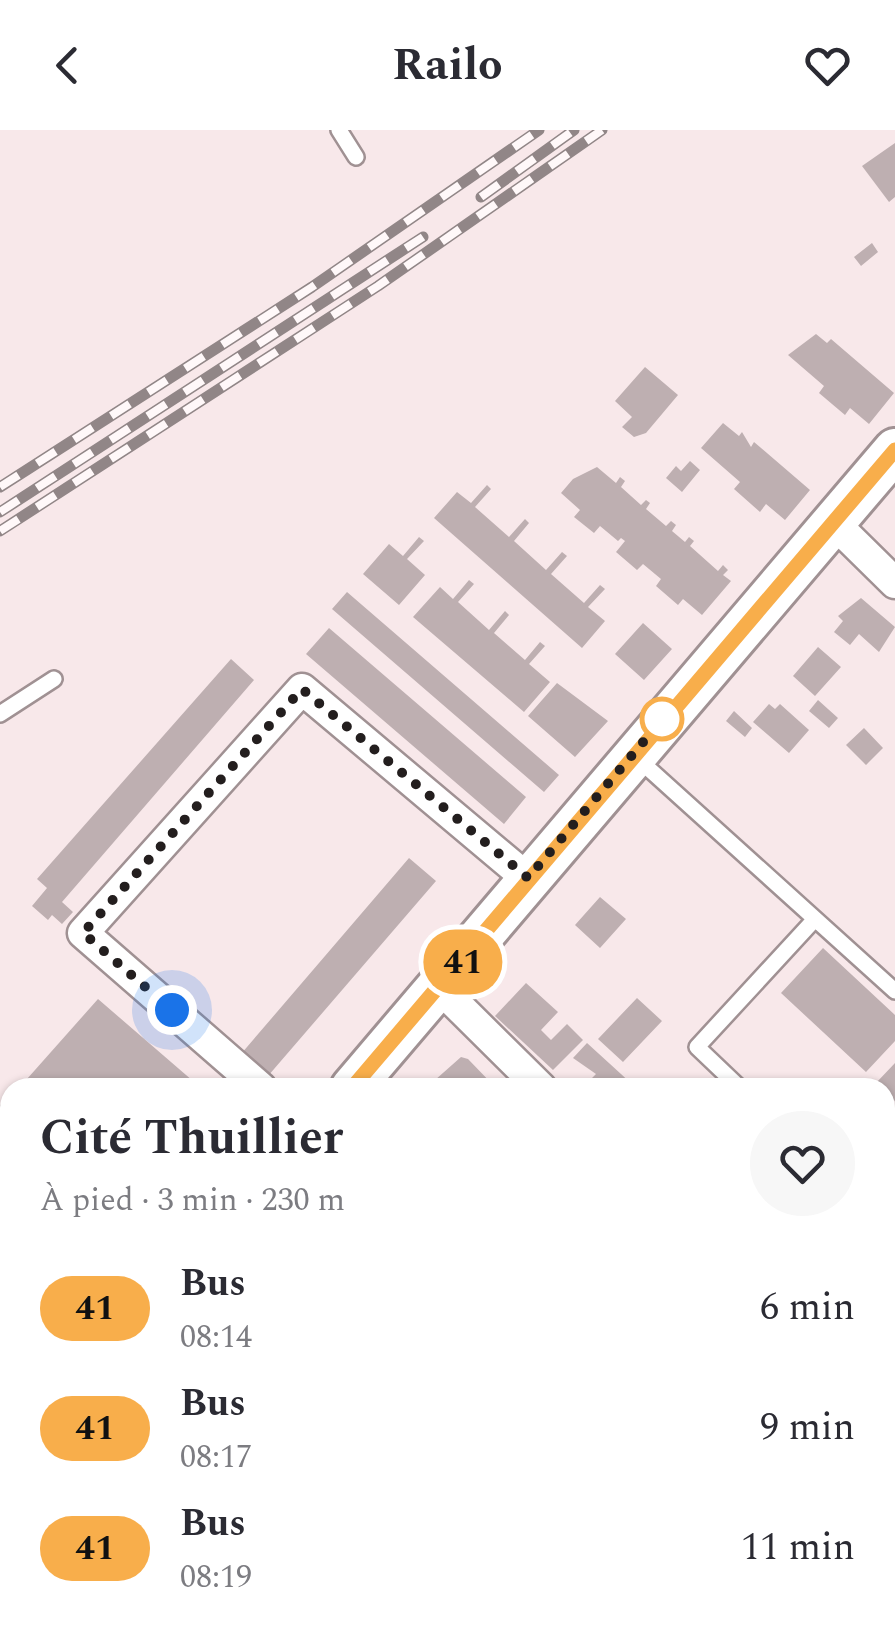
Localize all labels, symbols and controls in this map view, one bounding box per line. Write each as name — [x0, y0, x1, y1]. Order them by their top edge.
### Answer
text: Railo — [392, 31, 503, 100]
icon: back — [40, 38, 95, 93]
icon: heart — [800, 38, 855, 93]
unlabelled marker — [641, 698, 683, 740]
line badge: 41 — [418, 930, 508, 994]
text: 41 — [443, 936, 483, 989]
your location — [147, 985, 197, 1035]
text: Cité Thuillier — [40, 1102, 343, 1175]
button: heart — [750, 1111, 855, 1216]
text: À pied · 3 min · 230 m — [40, 1176, 345, 1225]
text: Bus — [180, 1255, 246, 1313]
text: 6 min — [760, 1279, 855, 1337]
text: 41 — [75, 1282, 115, 1335]
text: 08:14 — [180, 1313, 252, 1362]
text: Bus — [180, 1375, 246, 1433]
text: 9 min — [760, 1399, 855, 1457]
text: 41 — [75, 1402, 115, 1455]
text: 08:17 — [180, 1433, 252, 1482]
text: Bus — [180, 1495, 246, 1553]
text: 11 min — [741, 1519, 855, 1577]
text: 41 — [75, 1522, 115, 1575]
text: 08:19 — [180, 1553, 252, 1602]

